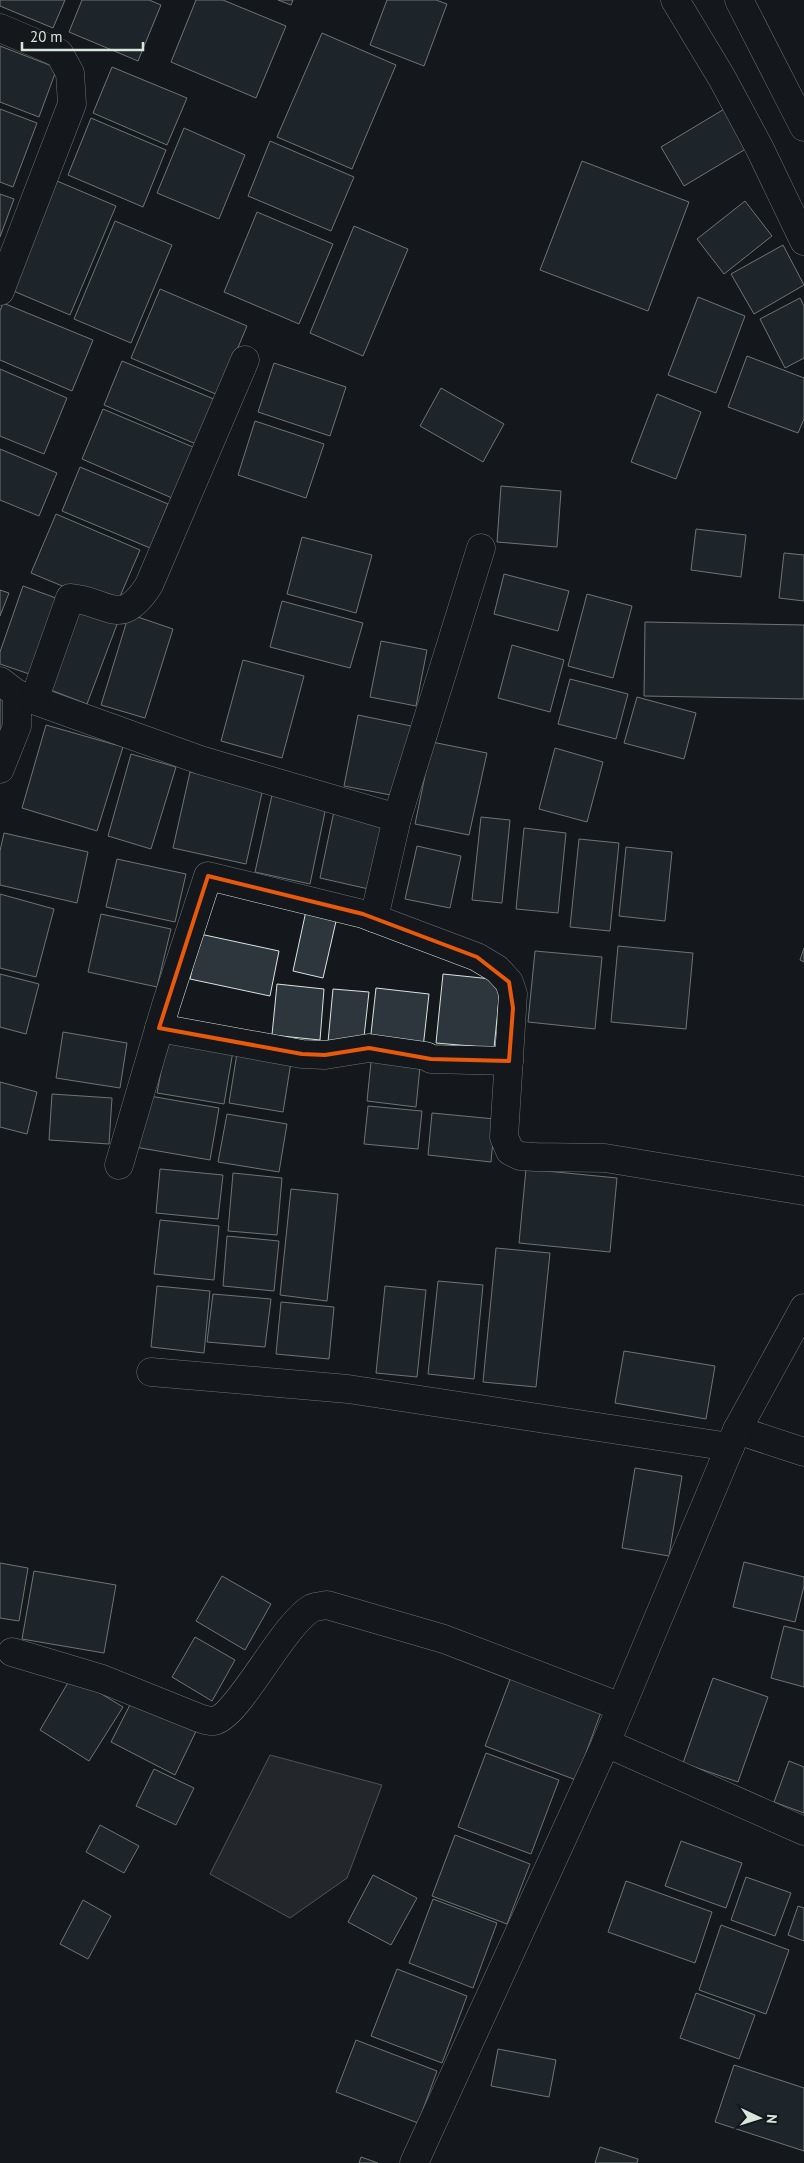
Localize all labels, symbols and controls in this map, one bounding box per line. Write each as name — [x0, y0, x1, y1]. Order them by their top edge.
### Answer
scale bar — [22, 20, 144, 52]
text: 20 m — [30, 27, 63, 46]
north arrow — [734, 2093, 784, 2143]
text: N — [763, 2114, 781, 2124]

